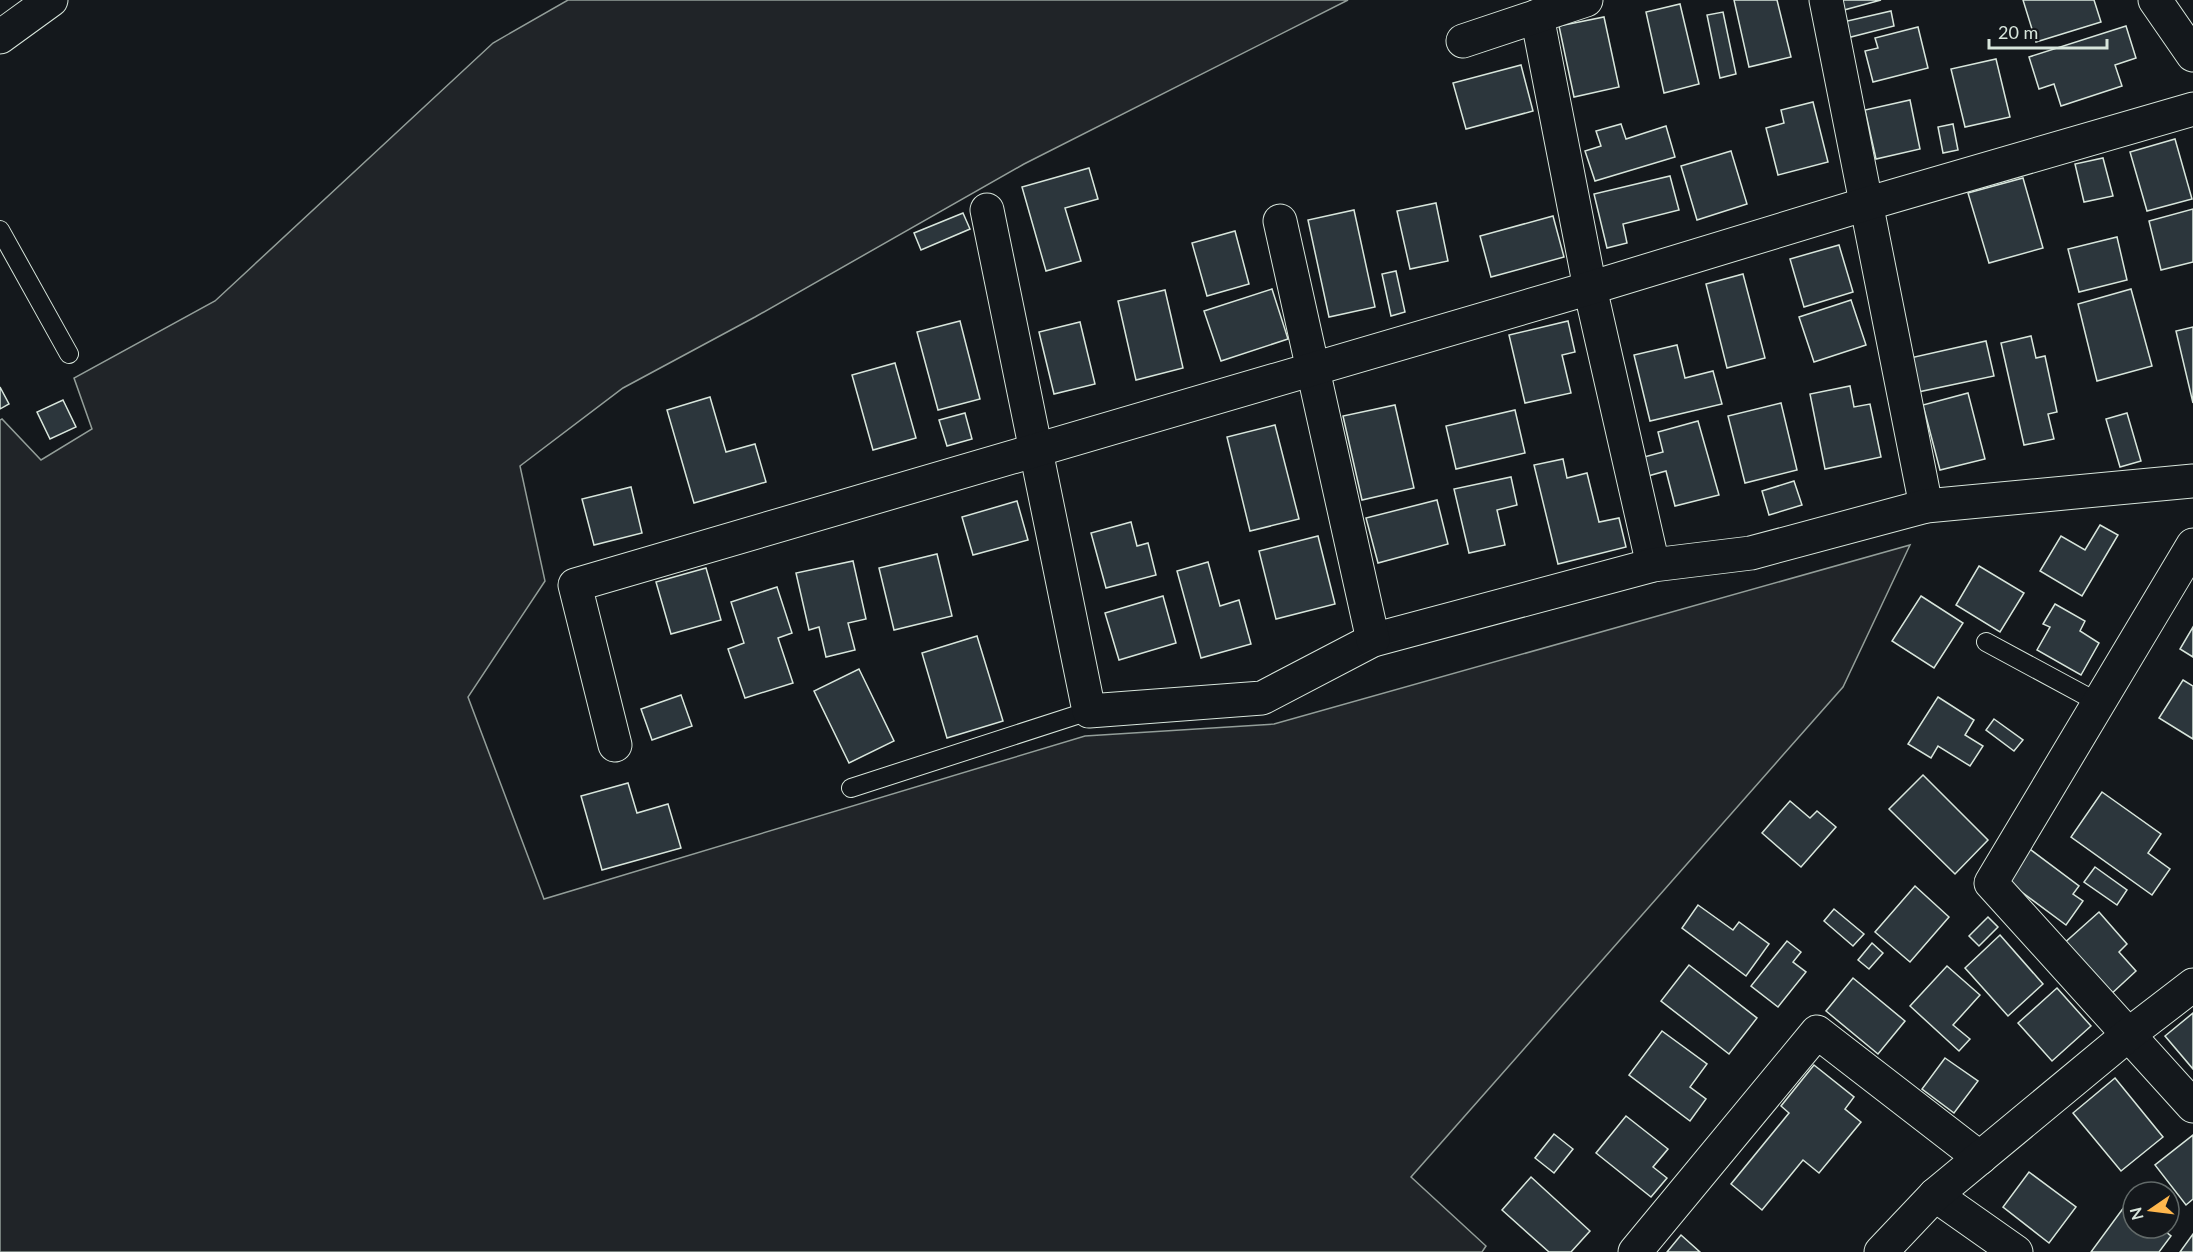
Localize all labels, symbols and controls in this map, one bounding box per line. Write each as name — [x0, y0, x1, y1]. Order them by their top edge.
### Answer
scale bar — [1989, 12, 2108, 50]
text: 20 m — [1998, 21, 2038, 43]
north arrow — [2121, 1180, 2181, 1240]
text: N — [2125, 1205, 2147, 1222]

